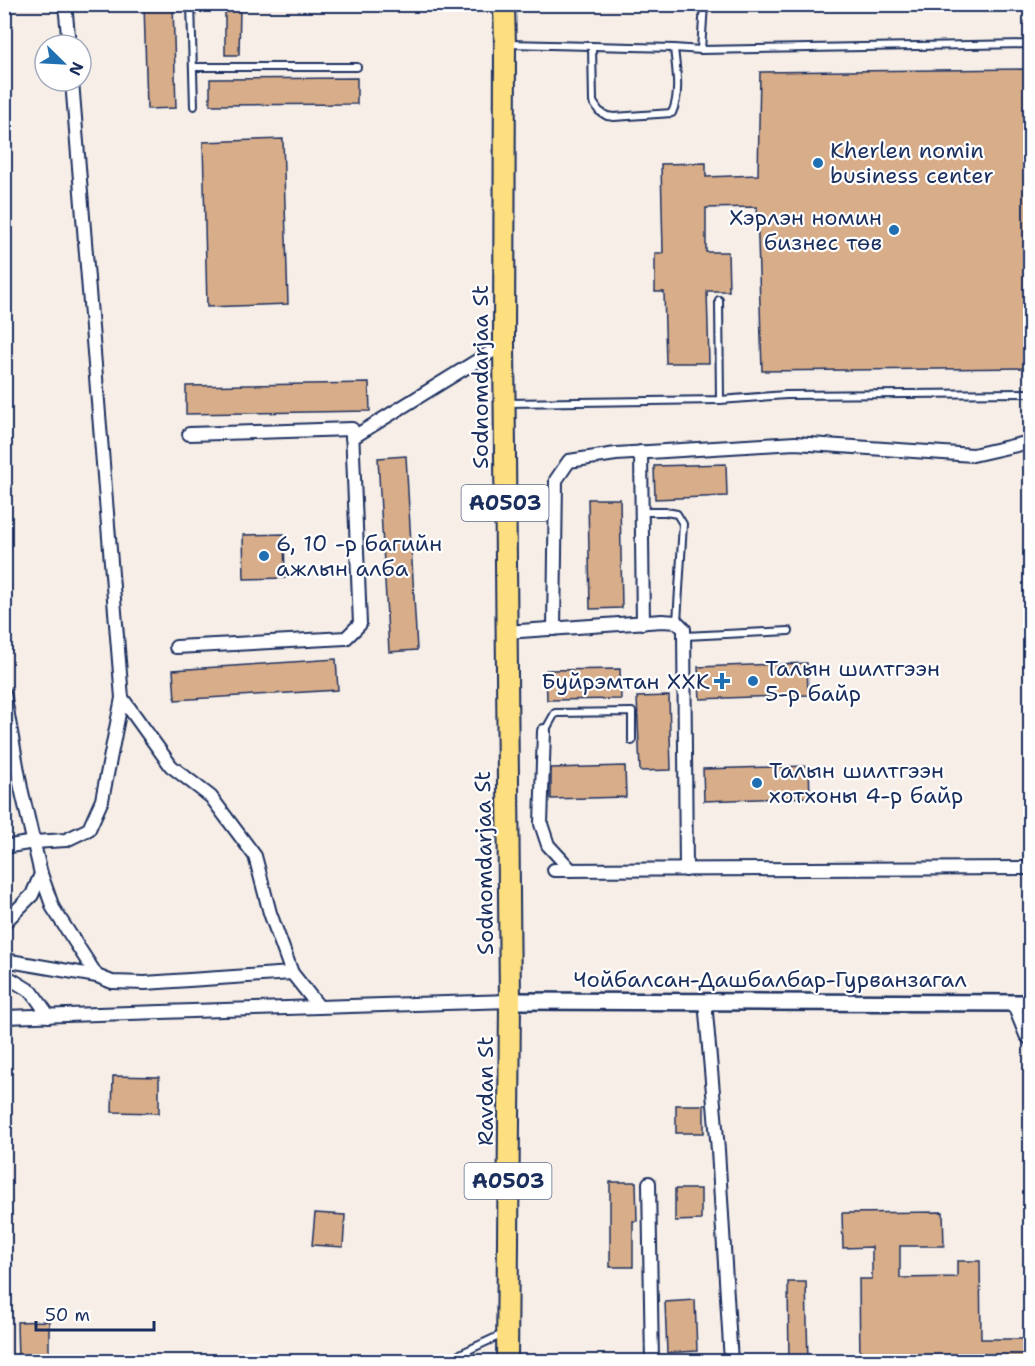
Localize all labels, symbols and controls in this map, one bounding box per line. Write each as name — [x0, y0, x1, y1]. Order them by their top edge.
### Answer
north arrow — [33, 33, 93, 93]
text: N — [64, 59, 88, 79]
place label: Kherlen nomin business center — [830, 136, 994, 190]
marker: Kherlen nomin business center — [811, 156, 825, 170]
place label: Хэрлэн номин бизнес төв — [729, 203, 882, 257]
marker: Хэрлэн номин бизнес төв — [887, 223, 901, 237]
street label: Sodnomdarjaa St — [466, 285, 495, 469]
road number: A0503 — [462, 485, 548, 521]
place label: 6, 10 -р багийн ажлын алба — [276, 529, 442, 583]
marker: 6, 10 -р багийн ажлын алба — [257, 549, 271, 563]
place label: Талын шилтгээн 5-р байр — [765, 654, 940, 708]
place label: Буйрэмтан ХХК — [541, 667, 710, 696]
marker: Буйрэмтан ХХК — [715, 674, 729, 688]
marker: Талын шилтгээн 5-р байр — [746, 674, 760, 688]
place label: Талын шилтгээн хотхоны 4-р байр — [769, 756, 964, 810]
street label: Sodnomdarjaa St — [468, 771, 500, 955]
marker: Талын шилтгээн хотхоны 4-р байр — [750, 776, 764, 790]
street label: Чойбалсан-Дашбалбар-Гурванзагал — [573, 965, 967, 994]
street label: Ravdan St — [471, 1036, 500, 1146]
road number: A0503 — [464, 1163, 552, 1199]
scale bar — [36, 1294, 154, 1332]
text: 50 m — [45, 1303, 90, 1327]

